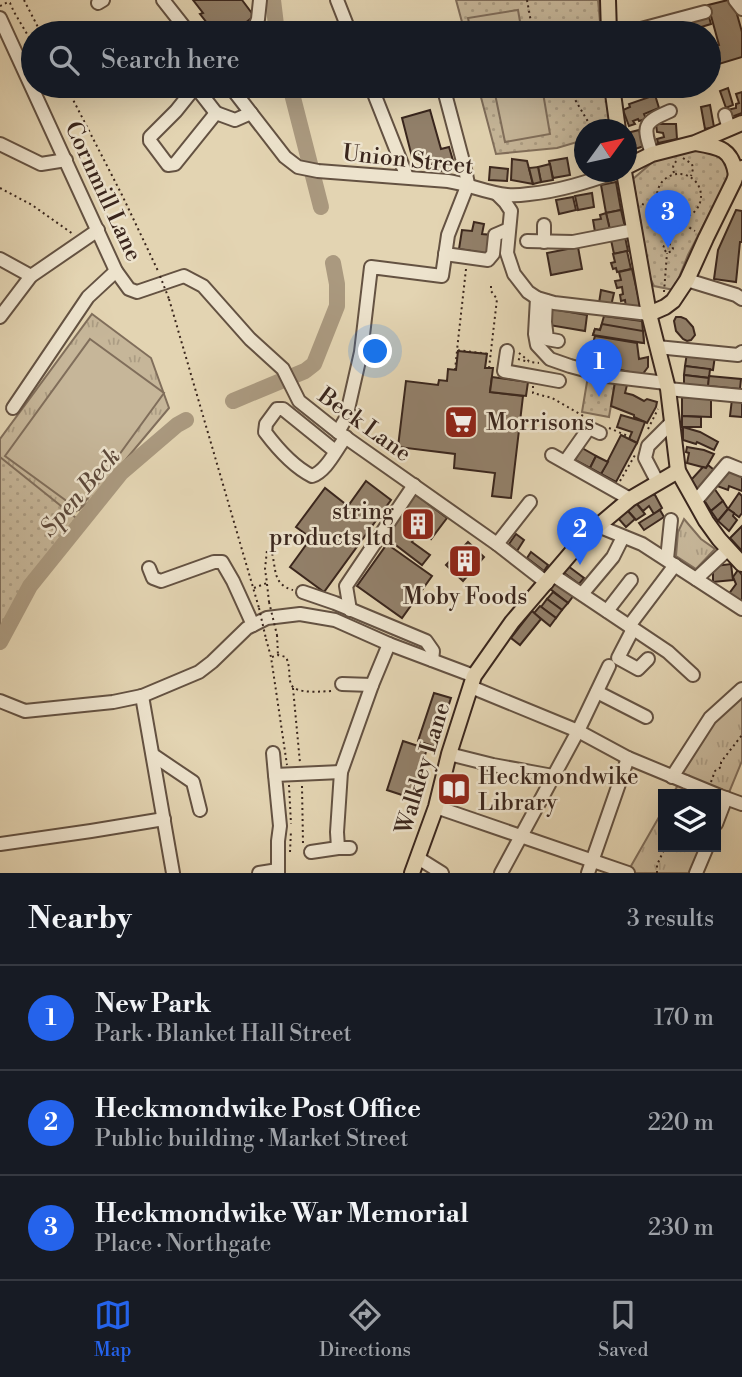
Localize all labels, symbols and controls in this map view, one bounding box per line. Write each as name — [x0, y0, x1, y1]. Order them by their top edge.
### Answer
search box — [21, 21, 721, 98]
icon: search — [45, 41, 83, 79]
text: Search here — [101, 44, 240, 76]
street label: Cornmill Lane — [58, 117, 148, 266]
north arrow — [574, 119, 637, 182]
street label: Union Street — [341, 139, 475, 181]
pin: 3 — [645, 190, 691, 248]
your location — [358, 334, 392, 368]
pin: 1 — [576, 339, 622, 397]
street label: Beck Lane — [312, 381, 416, 468]
supermarket icon: Morrisons — [442, 403, 480, 441]
place label: Morrisons — [486, 409, 594, 437]
water label: Spen Beck — [34, 442, 128, 543]
place label: string products ltd — [269, 498, 394, 552]
building icon: string products ltd — [399, 505, 437, 543]
pin: 2 — [557, 507, 603, 565]
building icon: Moby Foods — [446, 542, 484, 580]
place label: Moby Foods — [403, 583, 527, 611]
street label: Walkley Lane — [389, 699, 456, 839]
place label: Heckmondwike Library — [478, 763, 639, 817]
library icon: Heckmondwike Library — [435, 770, 473, 808]
map controls — [658, 789, 721, 852]
button: layers — [658, 789, 721, 852]
text: Nearby — [28, 900, 132, 938]
text: 3 results — [627, 905, 714, 933]
text: New Park — [95, 988, 211, 1020]
text: 1 — [45, 1004, 57, 1032]
text: 170 m — [654, 1004, 714, 1032]
text: Park · Blanket Hall Street — [95, 1020, 352, 1048]
text: Heckmondwike Post Office — [95, 1093, 421, 1125]
text: 2 — [44, 1109, 58, 1137]
text: 220 m — [648, 1109, 714, 1137]
text: Public building · Market Street — [95, 1125, 409, 1153]
text: Heckmondwike War Memorial — [95, 1198, 469, 1230]
text: 3 — [44, 1214, 58, 1242]
text: 230 m — [648, 1214, 714, 1242]
text: Place · Northgate — [95, 1230, 271, 1258]
tab: Map — [94, 1296, 132, 1362]
tab: Directions — [319, 1296, 411, 1362]
tab: Saved — [598, 1296, 648, 1362]

